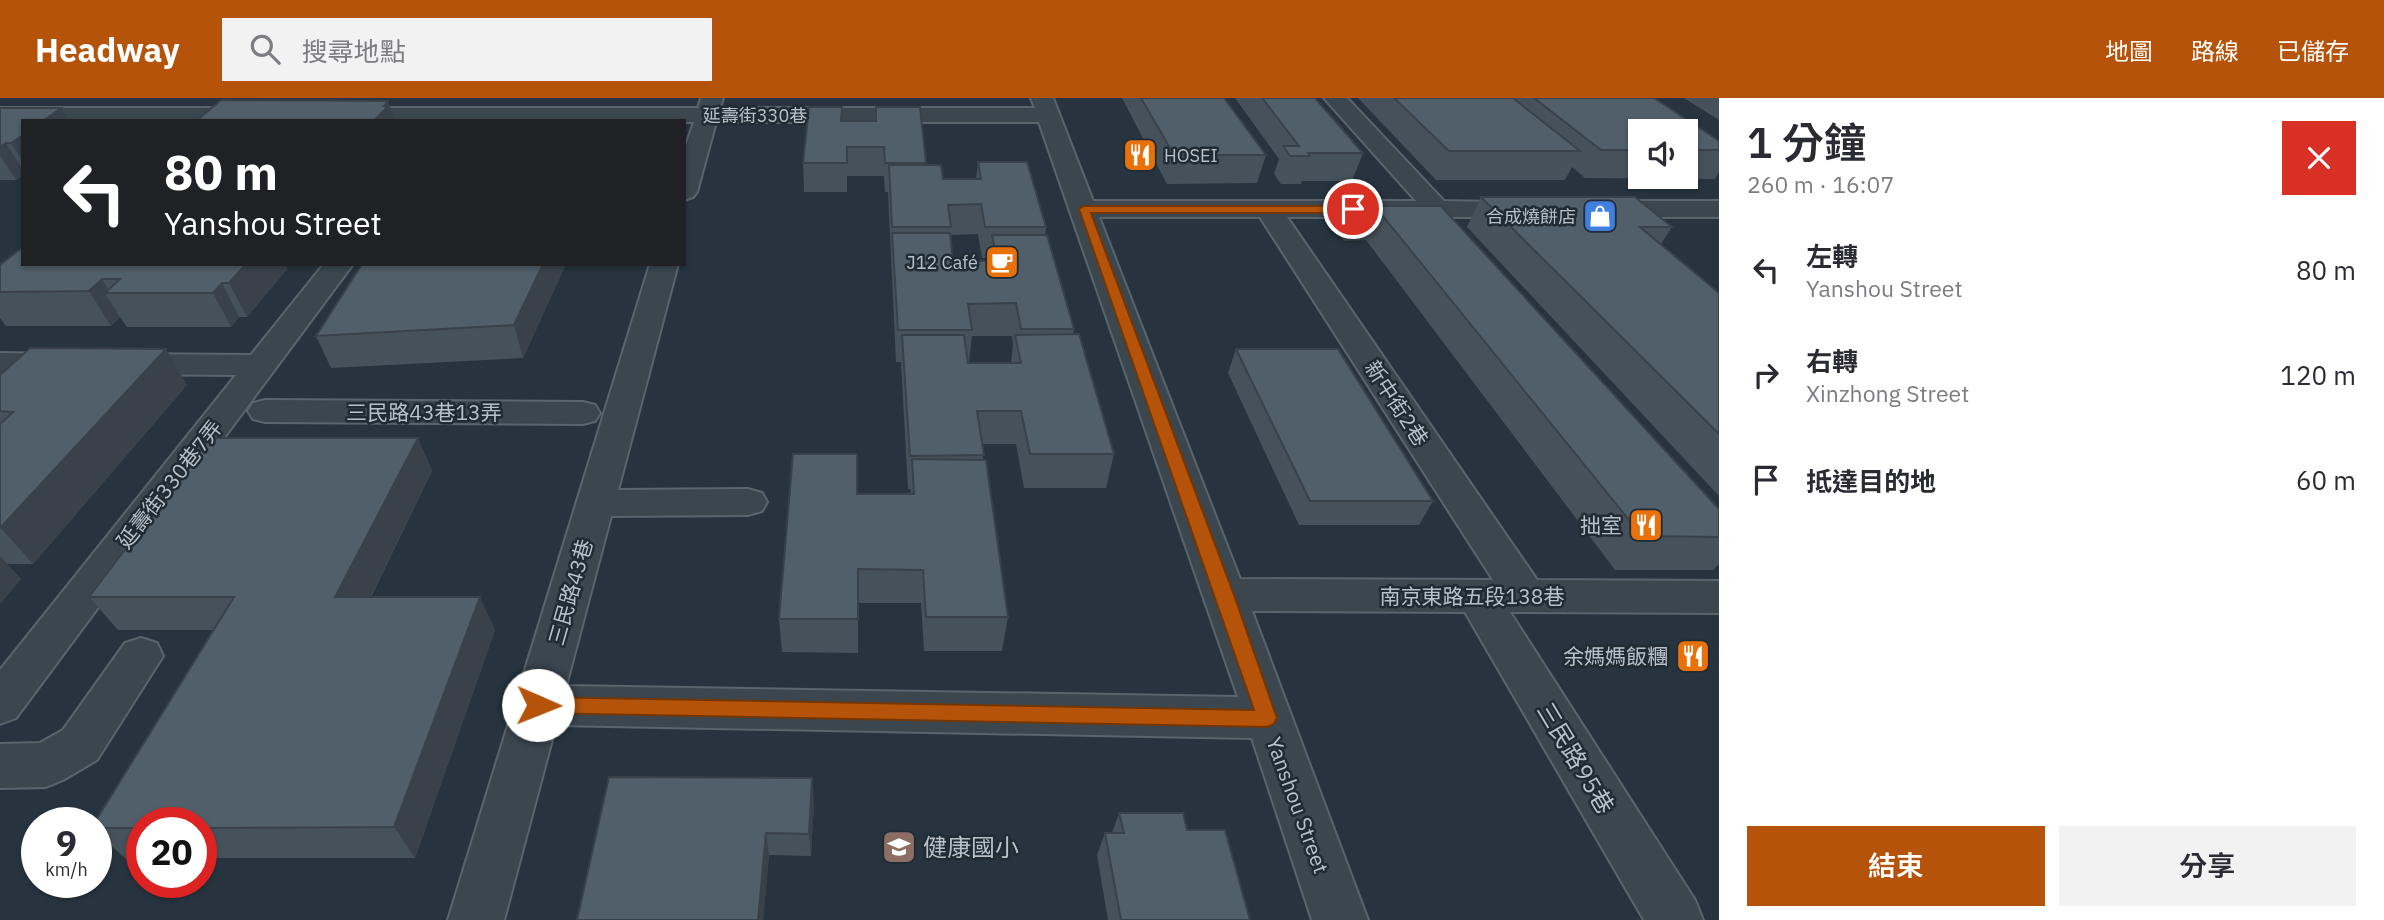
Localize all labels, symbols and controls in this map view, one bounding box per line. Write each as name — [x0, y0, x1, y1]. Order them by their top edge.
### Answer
search box — [222, 18, 712, 81]
text: Headway — [35, 28, 180, 71]
icon: search — [246, 30, 284, 68]
text: 搜尋地點 — [302, 34, 406, 68]
text: 地圖 — [2105, 35, 2153, 67]
text: 路線 — [2191, 35, 2239, 67]
text: 已儲存 — [2277, 35, 2349, 67]
street label: 延壽街330巷 — [703, 104, 807, 127]
text: 1 分鐘 — [1747, 115, 1866, 170]
map controls — [1628, 119, 1698, 189]
button: sound — [1628, 119, 1698, 189]
button: close — [2282, 121, 2356, 195]
restaurant icon: HOSEI — [1121, 136, 1159, 174]
text: 80 m — [164, 140, 278, 203]
place label: HOSEI — [1164, 144, 1218, 167]
icon: left — [49, 147, 140, 238]
text: 260 m · 16:07 — [1747, 169, 1894, 199]
pin — [1323, 179, 1383, 239]
icon: arrive — [1334, 190, 1372, 228]
shop icon: 合成燒餅店 — [1581, 197, 1619, 235]
text: Yanshou Street — [164, 202, 382, 244]
place label: 合成燒餅店 — [1486, 205, 1576, 228]
text: 左轉 — [1806, 239, 1858, 273]
cafe icon: J12 Café — [983, 243, 1021, 281]
place label: J12 Café — [907, 251, 978, 274]
icon: left — [1747, 251, 1785, 289]
text: 80 m — [2296, 253, 2356, 287]
text: Yanshou Street — [1806, 273, 1963, 303]
text: 右轉 — [1806, 344, 1858, 378]
street label: 新中街2巷 — [1359, 355, 1435, 451]
icon: right — [1747, 356, 1785, 394]
text: 120 m — [2280, 358, 2356, 392]
text: Xinzhong Street — [1806, 378, 1969, 408]
street label: 三民路43巷13弄 — [346, 398, 502, 426]
street label: 延壽街330巷7弄 — [110, 414, 228, 554]
icon: arrive — [1747, 461, 1785, 499]
text: 60 m — [2296, 463, 2356, 497]
text: 抵達目的地 — [1806, 464, 1936, 498]
restaurant icon: 拙室 — [1627, 506, 1665, 544]
place label: 拙室 — [1580, 511, 1622, 539]
street label: 三民路43巷 — [541, 536, 599, 648]
street label: 南京東路五段138巷 — [1380, 582, 1564, 610]
restaurant icon: 余媽媽飯糰 — [1674, 637, 1712, 675]
place label: 余媽媽飯糰 — [1563, 642, 1668, 670]
position arrow — [501, 668, 575, 742]
street label: 三民路95巷 — [1530, 696, 1622, 820]
street label: Yanshou Street — [1260, 733, 1336, 877]
speed limit sign: 20 — [126, 807, 217, 898]
text: 9 — [56, 820, 77, 866]
button: 結束 — [1747, 826, 2045, 906]
button: 分享 — [2059, 826, 2356, 906]
school or university icon: 健康國小 — [880, 828, 918, 866]
place label: 健康國小 — [923, 831, 1019, 863]
text: km/h — [45, 858, 88, 881]

